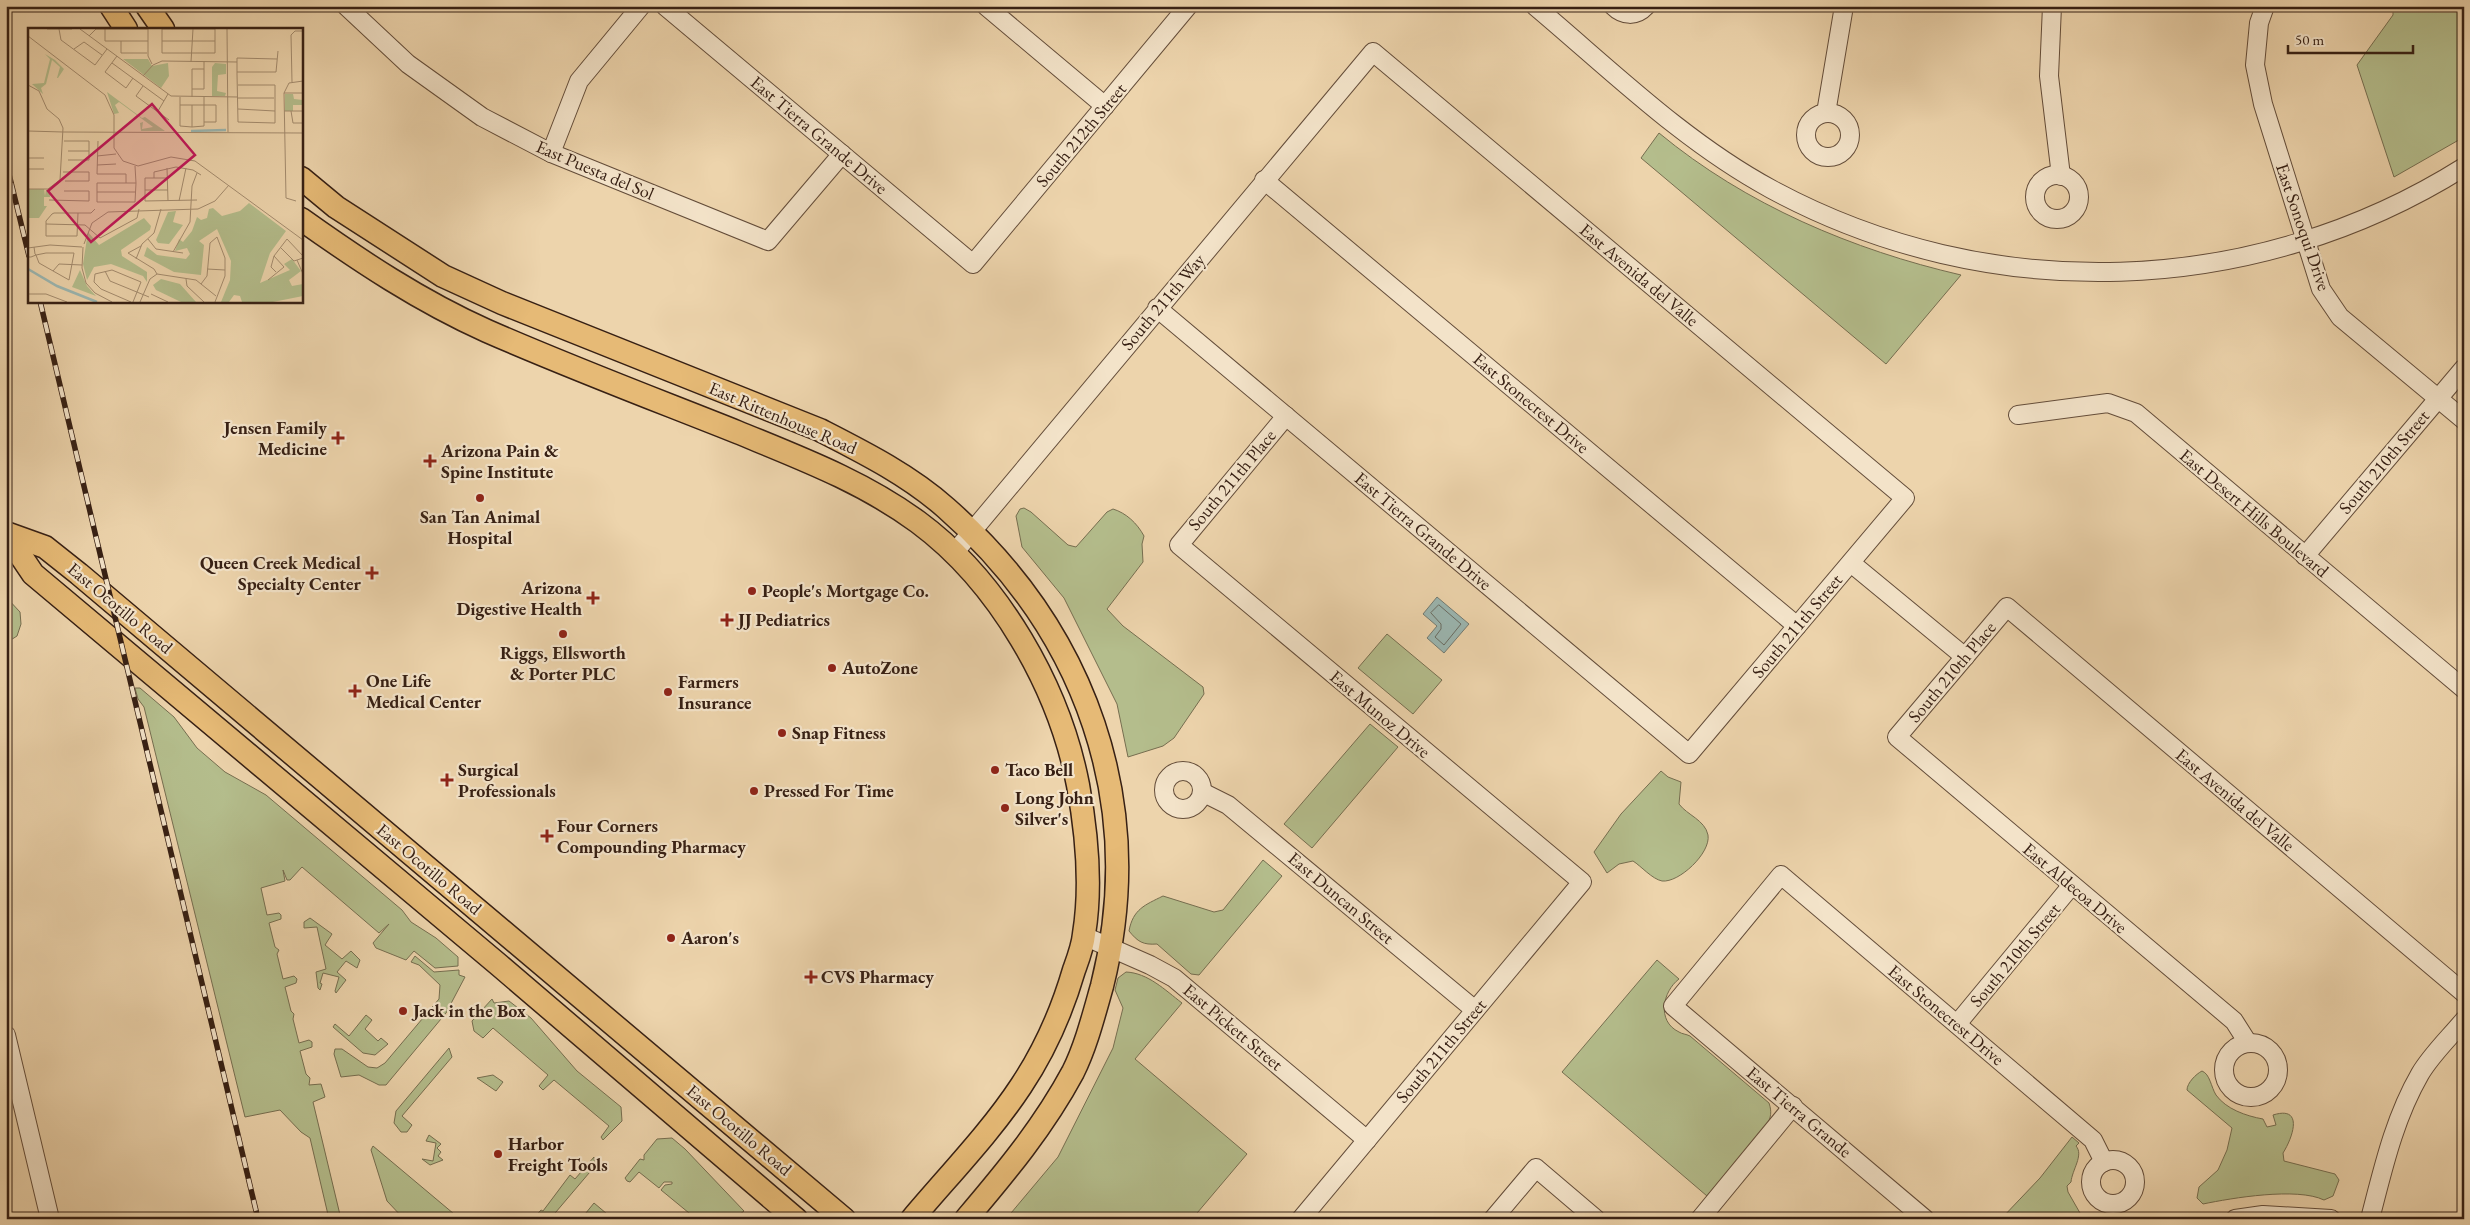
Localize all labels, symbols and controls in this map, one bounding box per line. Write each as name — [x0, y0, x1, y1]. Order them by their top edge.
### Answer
scale bar — [2288, 22, 2412, 54]
inset map — [28, 28, 302, 302]
text: 50 m — [2295, 30, 2324, 49]
street label: East Tierra Grande Drive — [746, 70, 893, 199]
street label: South 212th Street — [1030, 78, 1131, 192]
street label: East Puesta del Sol — [533, 134, 658, 205]
street label: East Sonoqui Drive — [2271, 160, 2336, 293]
street label: East Avenida del Valle — [1575, 218, 1704, 331]
street label: South 211th Way — [1115, 249, 1210, 355]
street label: East Stonecrest Drive — [1468, 347, 1594, 458]
street label: East Rittenhouse Road — [706, 376, 862, 459]
street label: South 210th Street — [2333, 405, 2434, 519]
place label: Jensen Family Medicine — [222, 416, 327, 460]
street label: South 211th Place — [1183, 424, 1281, 535]
marker: Jensen Family Medicine — [331, 431, 345, 445]
place label: Arizona Pain & Spine Institute — [440, 439, 559, 483]
street label: East Desert Hills Boulevard — [2175, 443, 2334, 582]
marker: Arizona Pain & Spine Institute — [423, 454, 437, 468]
street label: East Tierra Grande Drive — [1350, 466, 1497, 595]
marker: San Tan Animal Hospital — [474, 492, 486, 504]
place label: San Tan Animal Hospital — [420, 505, 540, 549]
place label: Queen Creek Medical Specialty Center — [200, 551, 362, 595]
street label: East Ocotillo Road — [63, 557, 178, 659]
marker: Queen Creek Medical Specialty Center — [365, 566, 379, 580]
street label: South 211th Street — [1746, 569, 1847, 683]
place label: Arizona Digestive Health — [456, 576, 582, 620]
place label: People's Mortgage Co. — [762, 579, 929, 602]
marker: People's Mortgage Co. — [746, 585, 758, 597]
marker: Arizona Digestive Health — [586, 591, 600, 605]
place label: JJ Pediatrics — [736, 608, 830, 631]
marker: JJ Pediatrics — [720, 613, 734, 627]
street label: South 210th Place — [1903, 616, 2001, 727]
marker: Riggs, Ellsworth & Porter PLC — [557, 628, 569, 640]
place label: Riggs, Ellsworth & Porter PLC — [500, 641, 626, 685]
place label: AutoZone — [841, 656, 918, 679]
marker: AutoZone — [826, 662, 838, 674]
street label: East Munoz Drive — [1325, 665, 1435, 762]
place label: One Life Medical Center — [366, 669, 482, 713]
place label: Farmers Insurance — [678, 670, 752, 714]
marker: One Life Medical Center — [348, 684, 362, 698]
marker: Farmers Insurance — [662, 686, 674, 698]
place label: Snap Fitness — [792, 721, 886, 744]
marker: Snap Fitness — [776, 727, 788, 739]
street label: East Avenida del Valle — [2171, 743, 2300, 856]
place label: Surgical Professionals — [458, 758, 556, 802]
place label: Taco Bell — [1005, 758, 1073, 781]
marker: Taco Bell — [989, 764, 1001, 776]
marker: Surgical Professionals — [440, 773, 454, 787]
place label: Pressed For Time — [764, 779, 894, 802]
marker: Pressed For Time — [748, 785, 760, 797]
place label: Long John Silver's — [1015, 786, 1094, 830]
marker: Long John Silver's — [999, 802, 1011, 814]
place label: Four Corners Compounding Pharmacy — [557, 814, 746, 858]
street label: East Ocotillo Road — [372, 818, 487, 920]
marker: Four Corners Compounding Pharmacy — [541, 830, 553, 842]
street label: East Aldecoa Drive — [2018, 837, 2132, 938]
street label: East Duncan Street — [1284, 847, 1399, 949]
street label: South 210th Street — [1964, 898, 2065, 1012]
place label: Aaron's — [680, 926, 739, 949]
marker: Aaron's — [665, 932, 677, 944]
street label: East Stonecrest Drive — [1883, 959, 2009, 1070]
place label: CVS Pharmacy — [821, 965, 934, 988]
marker: CVS Pharmacy — [805, 971, 817, 983]
street label: East Pickett Street — [1179, 978, 1288, 1075]
street label: South 211th Street — [1390, 994, 1491, 1108]
place label: Jack in the Box — [411, 999, 526, 1022]
marker: Jack in the Box — [397, 1005, 409, 1017]
street label: East Tierra Grande — [1742, 1061, 1857, 1162]
street label: East Ocotillo Road — [682, 1079, 797, 1181]
place label: Harbor Freight Tools — [508, 1132, 608, 1176]
marker: Harbor Freight Tools — [492, 1148, 504, 1160]

